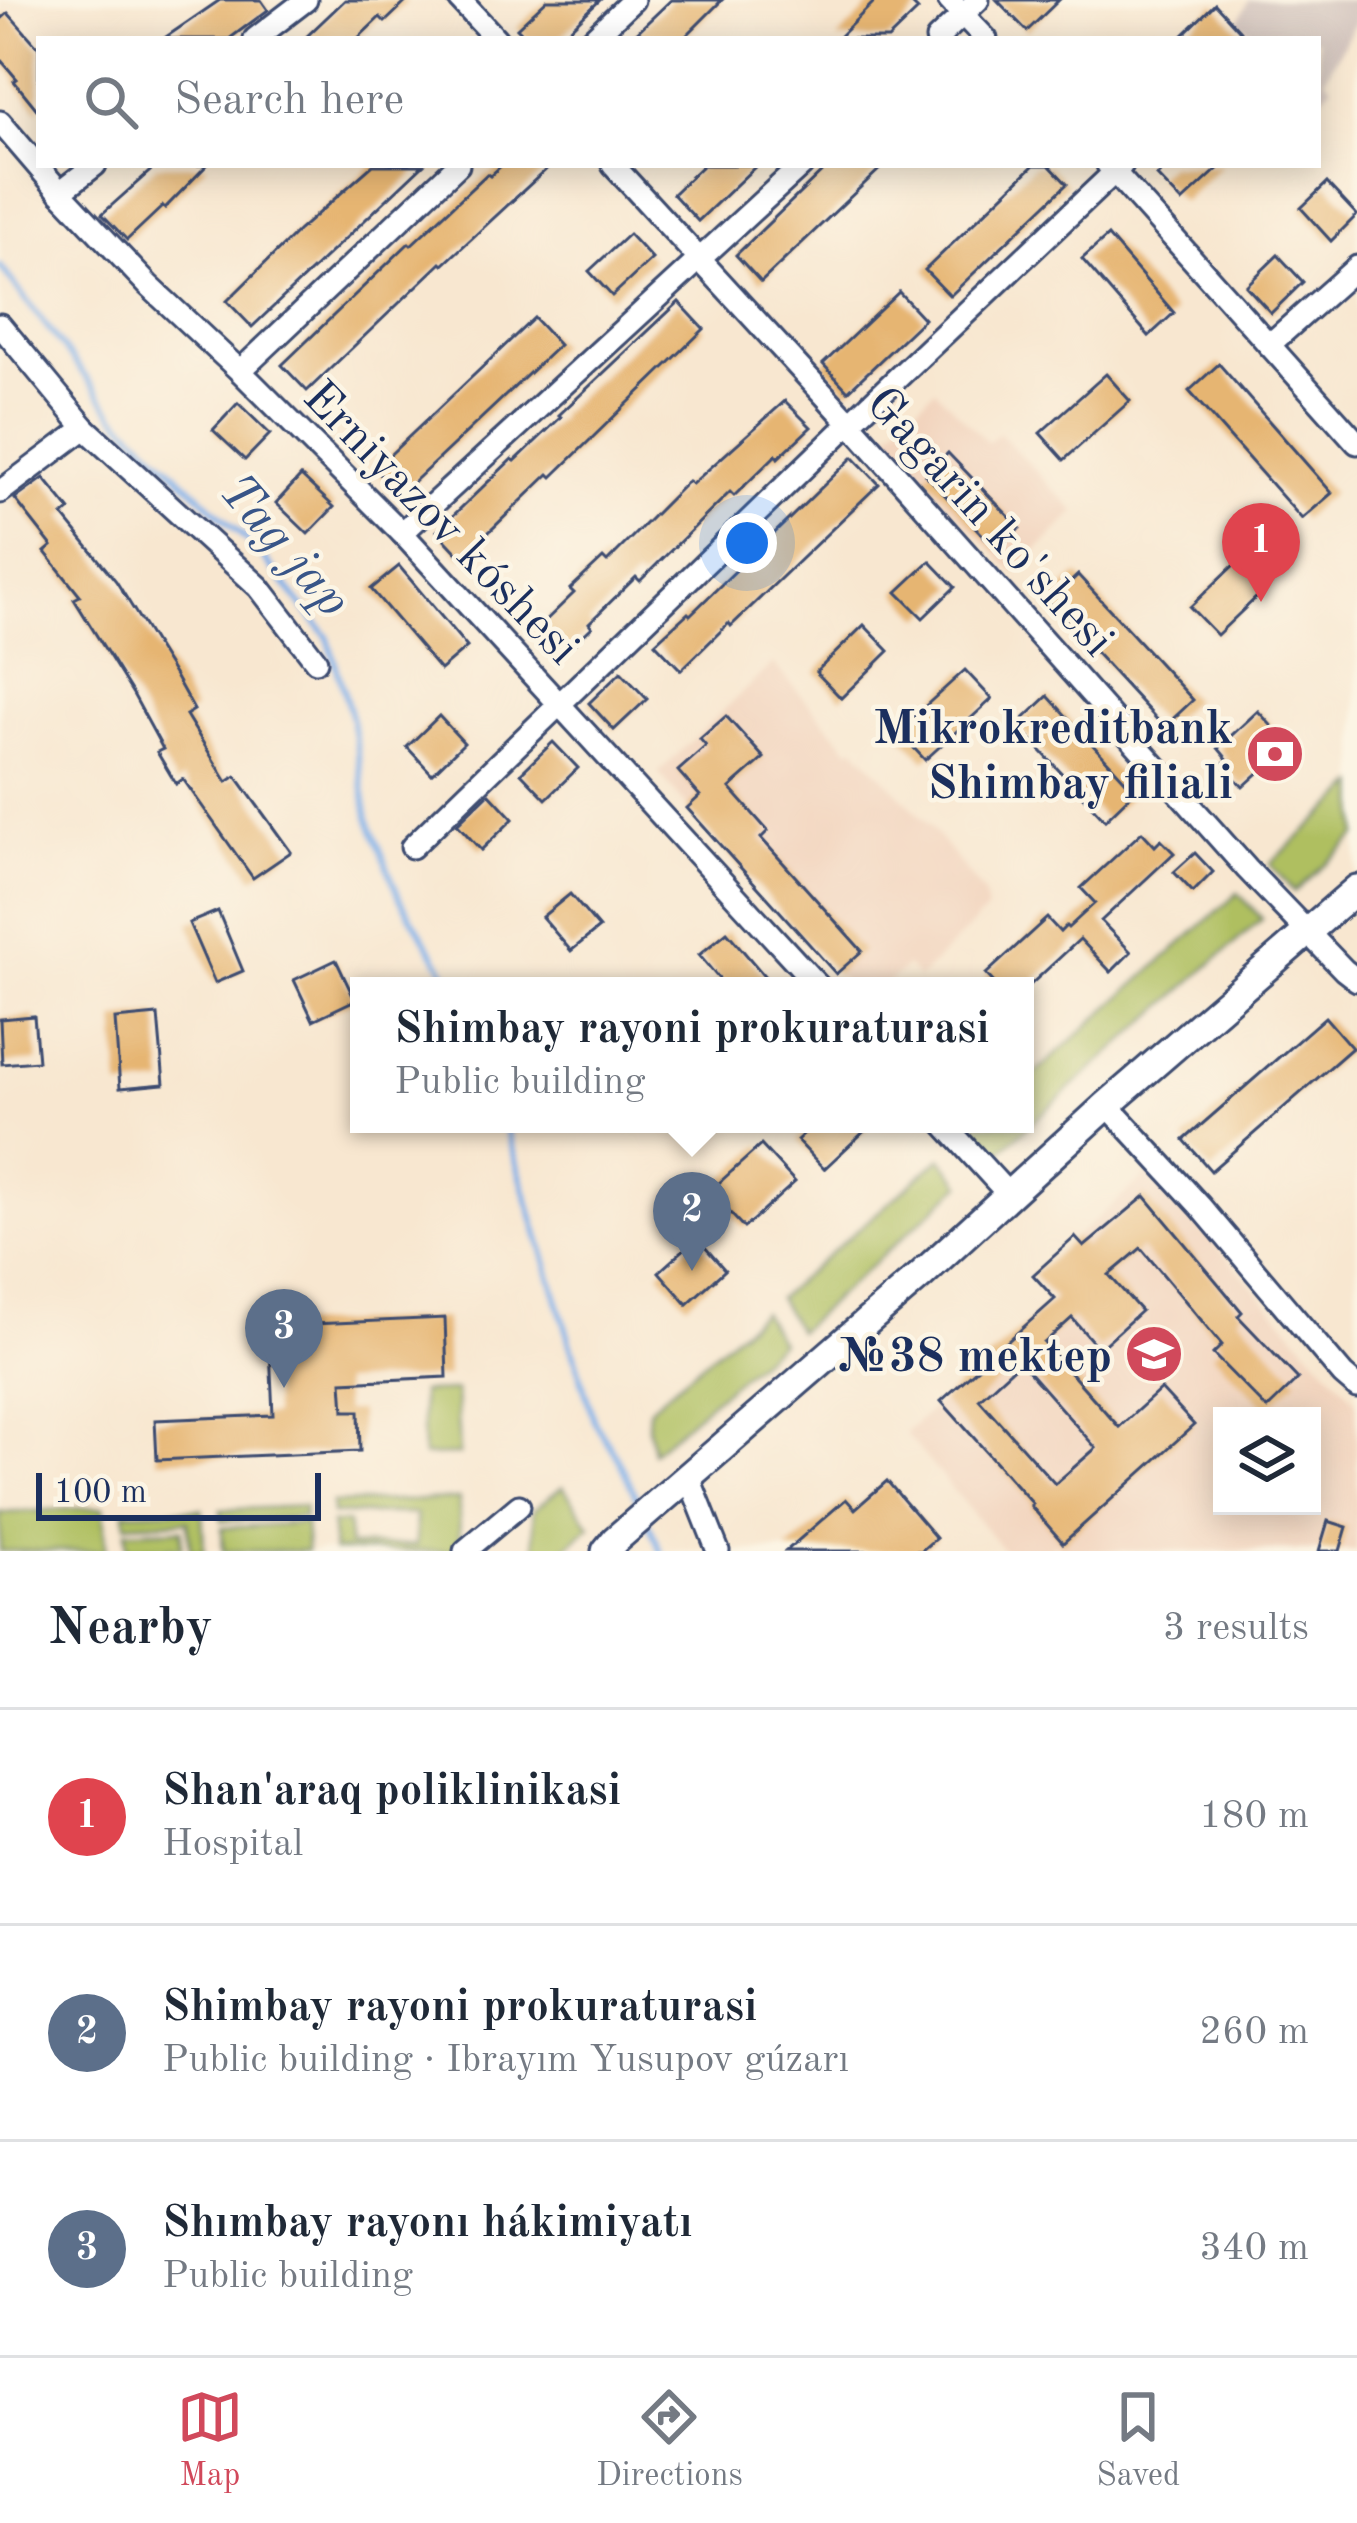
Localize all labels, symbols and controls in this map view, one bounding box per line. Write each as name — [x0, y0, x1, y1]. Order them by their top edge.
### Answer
search box — [36, 36, 1321, 168]
icon: search — [78, 69, 144, 135]
text: Search here — [174, 79, 404, 124]
street label: Erniyazov kóshesi — [293, 373, 587, 674]
street label: Gagarin ko'shesi — [856, 379, 1122, 666]
water label: Tag jap — [208, 466, 358, 628]
pin: 1 — [1222, 503, 1300, 602]
your location — [717, 513, 777, 573]
place label: Mikrokreditbank Shimbay filiali — [873, 706, 1233, 809]
bank icon: Mikrokreditbank Shimbay filiali — [1244, 723, 1306, 785]
popup — [350, 977, 1034, 1133]
text: Shimbay rayoni prokuraturasi — [394, 1008, 990, 1053]
text: Public building — [394, 1063, 645, 1102]
pin: 2 — [653, 1172, 731, 1271]
pin: 3 — [245, 1289, 323, 1388]
school or university icon: №38 mektep — [1123, 1323, 1185, 1385]
place label: №38 mektep — [837, 1334, 1112, 1382]
map controls — [1213, 1407, 1321, 1515]
button: layers — [1213, 1407, 1321, 1515]
scale bar — [36, 1467, 321, 1520]
text: 100 m — [54, 1477, 147, 1510]
text: Nearby — [48, 1604, 213, 1655]
text: 3 results — [1163, 1609, 1309, 1648]
text: Shan'araq poliklinikasi — [162, 1770, 621, 1815]
text: 1 — [76, 1797, 98, 1836]
text: 180 m — [1199, 1797, 1309, 1836]
text: Hospital — [162, 1825, 303, 1864]
text: Shimbay rayoni prokuraturasi — [162, 1986, 757, 2031]
text: 2 — [76, 2013, 98, 2052]
text: 260 m — [1199, 2013, 1309, 2052]
text: Public building · Ibrayım Yusupov gúzarı — [162, 2041, 849, 2080]
text: Shımbay rayonı hákimiyatı — [162, 2202, 692, 2247]
text: 3 — [76, 2229, 98, 2268]
text: 340 m — [1199, 2229, 1309, 2268]
text: Public building — [162, 2257, 413, 2296]
tab: Map — [177, 2384, 243, 2497]
tab: Directions — [596, 2384, 743, 2497]
tab: Saved — [1096, 2384, 1180, 2497]

